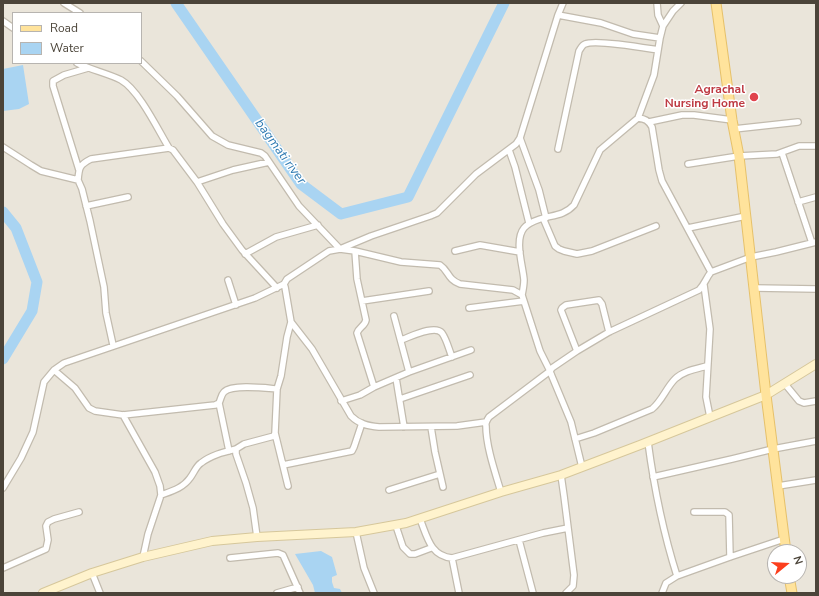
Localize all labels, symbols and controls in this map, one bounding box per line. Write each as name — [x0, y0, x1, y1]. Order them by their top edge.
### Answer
legend — [12, 12, 142, 64]
text: Road — [50, 20, 78, 36]
text: Water — [50, 40, 84, 56]
place label: Agrachal Nursing Home — [665, 83, 745, 111]
marker: Agrachal Nursing Home — [748, 91, 760, 103]
water label: bagmati river — [251, 116, 309, 188]
north arrow — [767, 544, 807, 584]
text: N — [790, 554, 806, 567]

